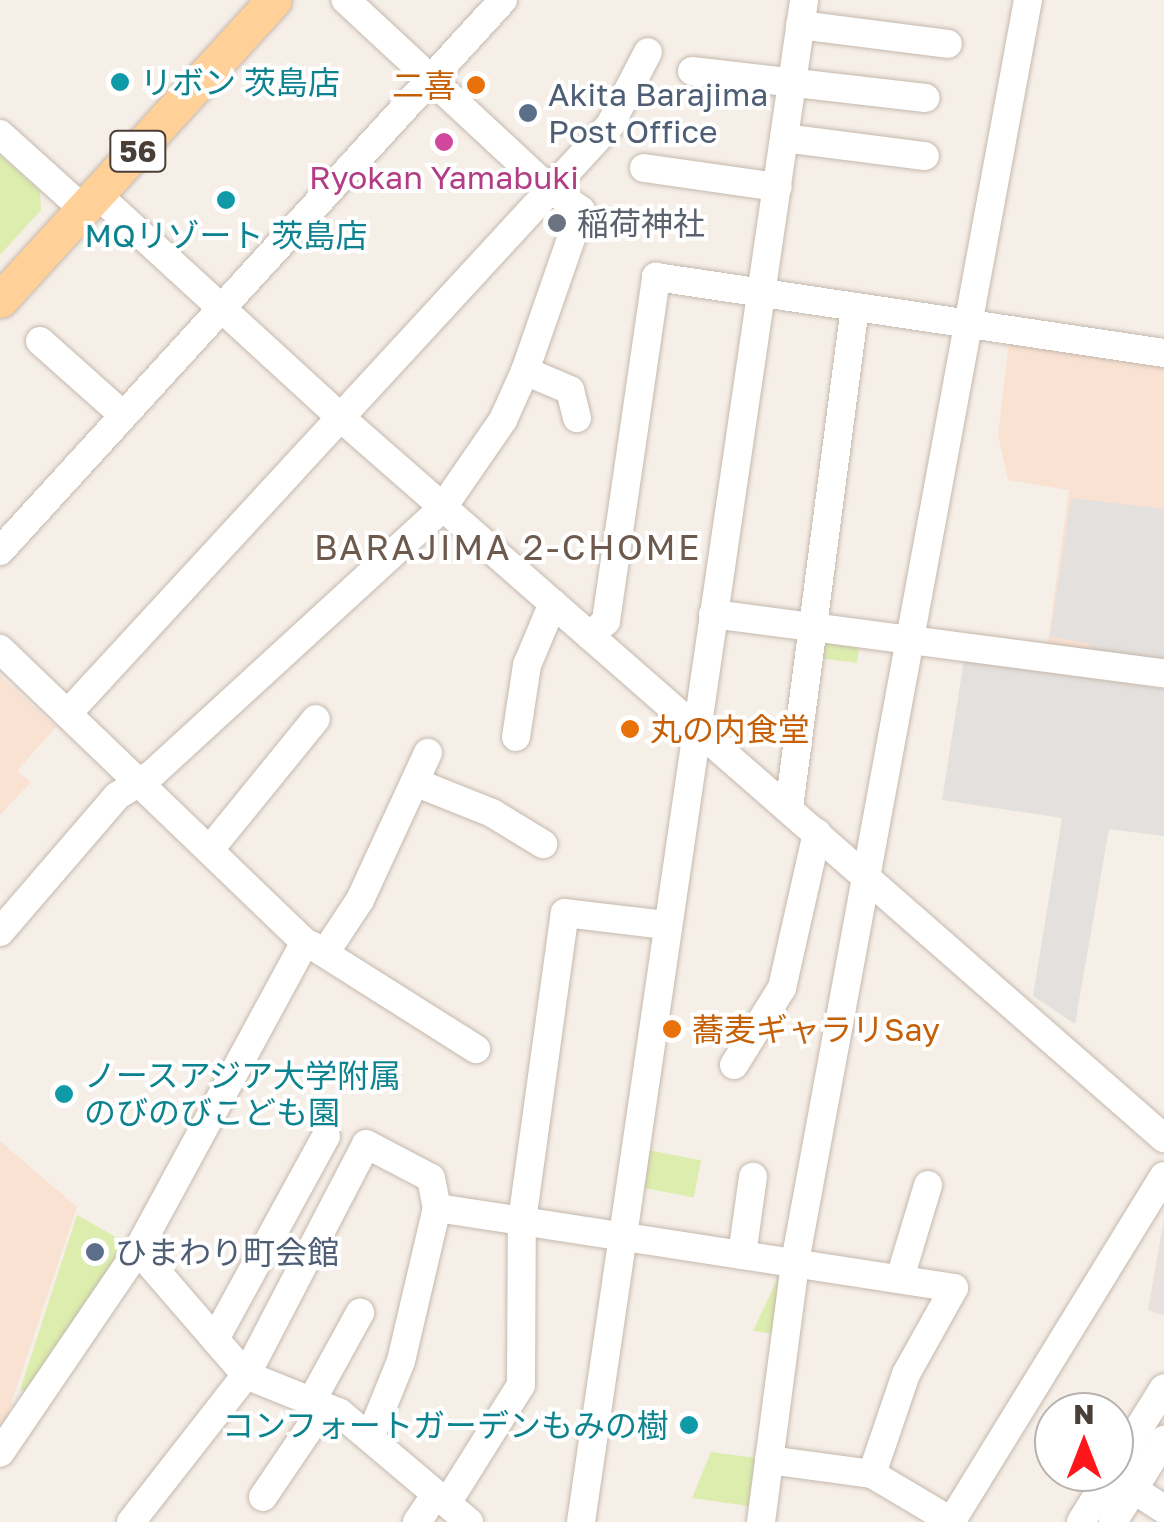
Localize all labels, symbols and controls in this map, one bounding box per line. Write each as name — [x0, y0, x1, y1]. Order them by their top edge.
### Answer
place label: リボン 茨島店 — [140, 63, 340, 101]
place label: 二喜 — [392, 66, 456, 104]
marker: リボン 茨島店 — [109, 71, 131, 93]
marker: 二喜 — [465, 74, 487, 96]
place label: Akita Barajima Post Office — [548, 76, 768, 151]
marker: Akita Barajima Post Office — [517, 102, 539, 124]
road number: 56 — [108, 126, 168, 176]
marker: Ryokan Yamabuki — [433, 131, 455, 153]
place label: Ryokan Yamabuki — [309, 158, 579, 196]
marker: MQリゾート 茨島店 — [215, 189, 237, 211]
place label: 稲荷神社 — [577, 204, 705, 242]
marker: 稲荷神社 — [546, 212, 568, 234]
place label: MQリゾート 茨島店 — [84, 216, 368, 254]
district label: BARAJIMA 2-CHOME — [314, 526, 702, 568]
place label: 丸の内食堂 — [650, 710, 810, 748]
marker: 丸の内食堂 — [619, 718, 641, 740]
place label: 蕎麦ギャラリSay — [692, 1010, 940, 1048]
marker: 蕎麦ギャラリSay — [661, 1018, 683, 1040]
place label: ノースアジア大学附属 のびのびこども園 — [84, 1057, 404, 1132]
marker: ノースアジア大学附属 のびのびこども園 — [53, 1083, 75, 1105]
place label: ひまわり町会館 — [115, 1233, 339, 1271]
marker: ひまわり町会館 — [84, 1241, 106, 1263]
north arrow — [1034, 1392, 1134, 1492]
text: N — [1073, 1397, 1095, 1430]
place label: コンフォートガーデンもみの樹 — [221, 1406, 669, 1444]
marker: コンフォートガーデンもみの樹 — [678, 1414, 700, 1436]

